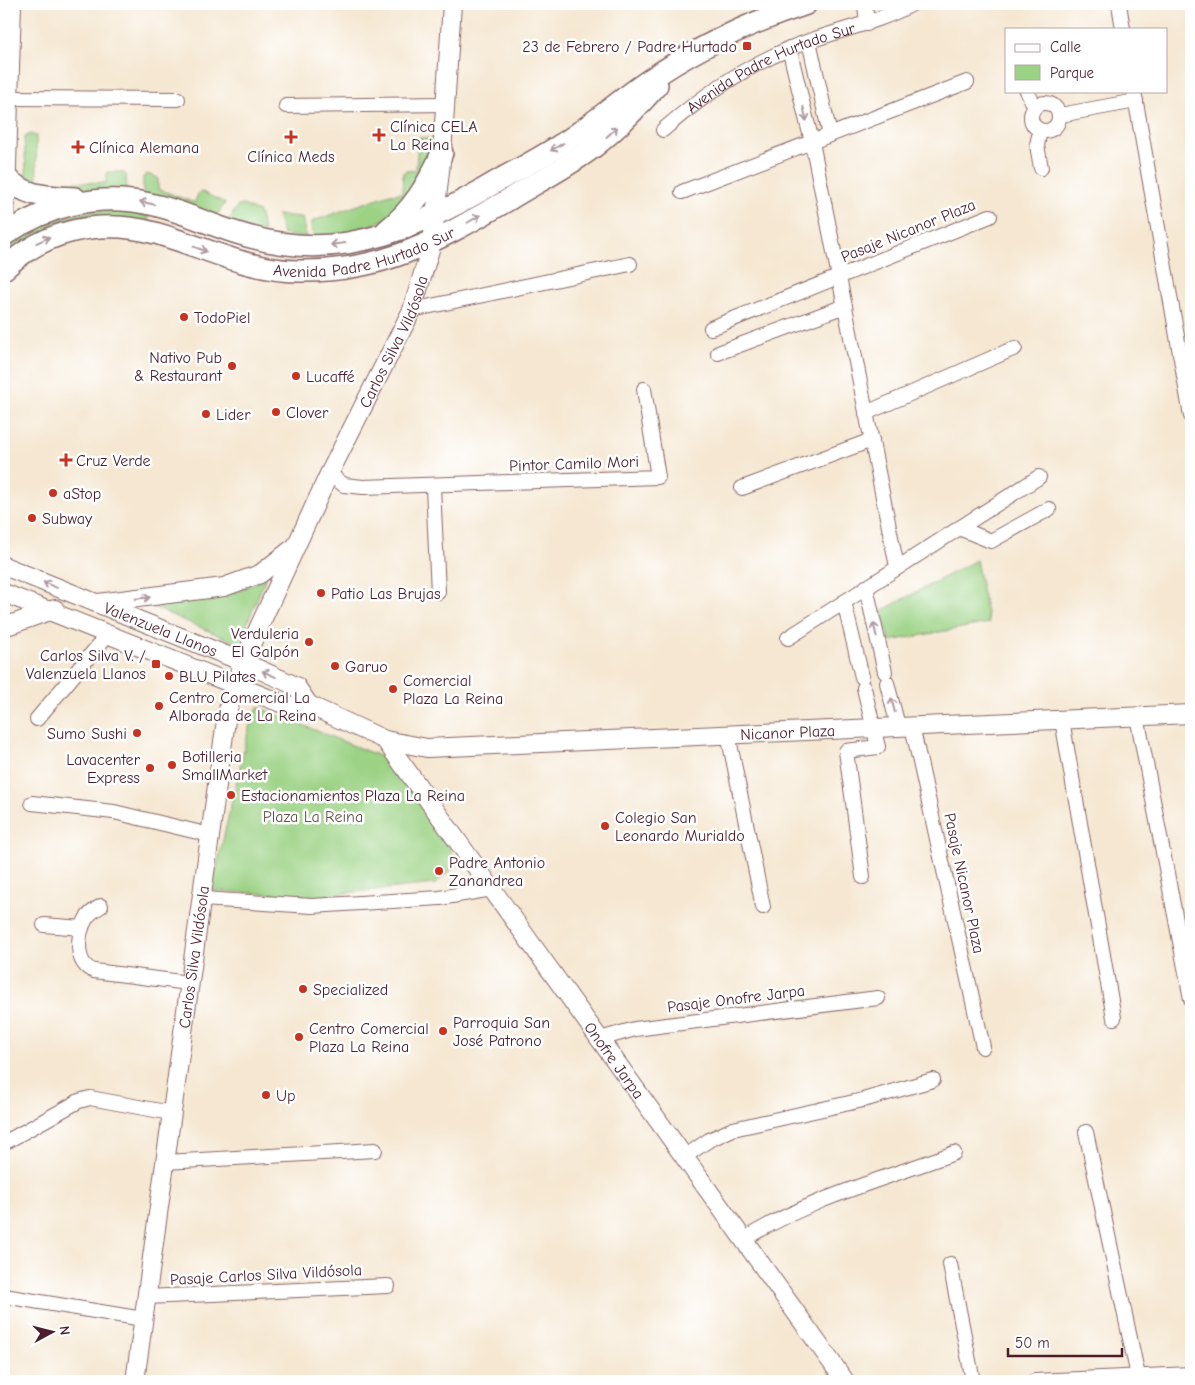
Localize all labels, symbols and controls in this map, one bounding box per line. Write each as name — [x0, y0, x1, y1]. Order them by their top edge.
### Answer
street label: Avenida Padre Hurtado Sur — [683, 19, 858, 117]
legend — [1005, 28, 1168, 92]
place label: 23 de Febrero / Padre Hurtado — [522, 38, 737, 56]
text: Calle — [1050, 38, 1082, 56]
marker: 23 de Febrero / Padre Hurtado — [741, 40, 753, 52]
text: Parque — [1050, 64, 1095, 82]
one-way arrow — [801, 106, 810, 122]
place label: Clínica CELA La Reina — [390, 118, 478, 154]
one-way arrow — [605, 127, 618, 138]
marker: Clínica CELA La Reina — [372, 128, 386, 142]
marker: Clínica Meds — [284, 130, 298, 144]
place label: Clínica Alemana — [89, 139, 199, 157]
marker: Clínica Alemana — [71, 140, 85, 154]
one-way arrow — [550, 143, 564, 153]
place label: Clínica Meds — [247, 148, 335, 166]
street label: Pasaje Nicanor Plaza — [839, 196, 978, 266]
one-way arrow — [140, 198, 156, 208]
one-way arrow — [467, 214, 482, 224]
street label: Avenida Padre Hurtado Sur — [272, 223, 458, 281]
one-way arrow — [35, 235, 50, 245]
one-way arrow — [331, 239, 347, 249]
one-way arrow — [192, 245, 207, 254]
street label: Carlos Silva Vildósola — [356, 274, 432, 411]
place label: TodoPiel — [194, 309, 250, 327]
marker: TodoPiel — [178, 311, 190, 323]
place label: Nativo Pub & Restaurant — [134, 349, 222, 385]
marker: Nativo Pub & Restaurant — [226, 360, 238, 372]
place label: Lucaffé — [306, 368, 354, 386]
marker: Lucaffé — [290, 370, 302, 382]
place label: Clover — [286, 404, 329, 422]
place label: Lider — [216, 406, 251, 424]
marker: Clover — [270, 406, 282, 418]
marker: Lider — [200, 408, 212, 420]
place label: Cruz Verde — [76, 452, 151, 470]
street label: Pintor Camilo Mori — [509, 453, 639, 475]
marker: Cruz Verde — [60, 454, 72, 466]
place label: aStop — [63, 485, 101, 503]
marker: aStop — [47, 487, 59, 499]
place label: Subway — [42, 510, 93, 528]
marker: Subway — [26, 512, 38, 524]
one-way arrow — [42, 580, 58, 589]
place label: Patio Las Brujas — [331, 585, 441, 603]
marker: Patio Las Brujas — [315, 587, 327, 599]
one-way arrow — [135, 593, 151, 603]
street label: Valenzuela Llanos — [101, 599, 220, 661]
one-way arrow — [870, 622, 879, 638]
place label: Verduleria El Galpón — [231, 625, 299, 661]
marker: Verduleria El Galpón — [303, 636, 315, 648]
place label: Carlos Silva V. / Valenzuela Llanos — [26, 647, 146, 683]
marker: Carlos Silva V. / Valenzuela Llanos — [150, 658, 162, 670]
place label: Garuo — [345, 658, 388, 676]
marker: Garuo — [329, 660, 341, 672]
place label: BLU Pilates — [179, 668, 256, 686]
one-way arrow — [262, 669, 277, 679]
marker: BLU Pilates — [163, 670, 175, 682]
place label: Comercial Plaza La Reina — [403, 672, 503, 708]
marker: Comercial Plaza La Reina — [387, 683, 399, 695]
place label: Centro Comercial La Alborada de La Reina — [169, 689, 316, 725]
one-way arrow — [887, 697, 897, 713]
marker: Centro Comercial La Alborada de La Reina — [153, 700, 165, 712]
street label: Nicanor Plaza — [740, 722, 835, 744]
place label: Sumo Sushi — [47, 725, 127, 743]
marker: Sumo Sushi — [131, 727, 143, 739]
place label: Botilleria SmallMarket — [182, 748, 268, 784]
place label: Lavacenter Express — [66, 751, 141, 787]
marker: Botilleria SmallMarket — [166, 759, 178, 771]
marker: Lavacenter Express — [144, 762, 156, 774]
place label: Estacionamientos Plaza La Reina — [241, 787, 465, 805]
marker: Estacionamientos Plaza La Reina — [225, 789, 237, 801]
park label: Plaza La Reina — [263, 808, 363, 826]
place label: Colegio San Leonardo Murialdo — [615, 809, 745, 845]
street label: Pasaje Nicanor Plaza — [940, 811, 988, 955]
marker: Colegio San Leonardo Murialdo — [599, 820, 611, 832]
place label: Padre Antonio Zanandrea — [449, 854, 545, 890]
marker: Padre Antonio Zanandrea — [433, 865, 445, 877]
street label: Carlos Silva Vildósola — [176, 885, 213, 1030]
place label: Specialized — [313, 981, 388, 999]
street label: Pasaje Onofre Jarpa — [666, 982, 806, 1016]
marker: Specialized — [297, 983, 309, 995]
place label: Parroquia San José Patrono — [453, 1014, 550, 1050]
street label: Onofre Jarpa — [580, 1019, 648, 1103]
place label: Centro Comercial Plaza La Reina — [309, 1020, 429, 1056]
marker: Parroquia San José Patrono — [437, 1025, 449, 1037]
marker: Centro Comercial Plaza La Reina — [293, 1031, 305, 1043]
place label: Up — [276, 1087, 296, 1105]
marker: Up — [260, 1089, 272, 1101]
street label: Pasaje Carlos Silva Vildósola — [170, 1261, 362, 1289]
north arrow — [28, 1308, 78, 1358]
text: N — [55, 1325, 73, 1336]
scale bar — [1008, 1325, 1121, 1357]
text: 50 m — [1015, 1334, 1050, 1352]

